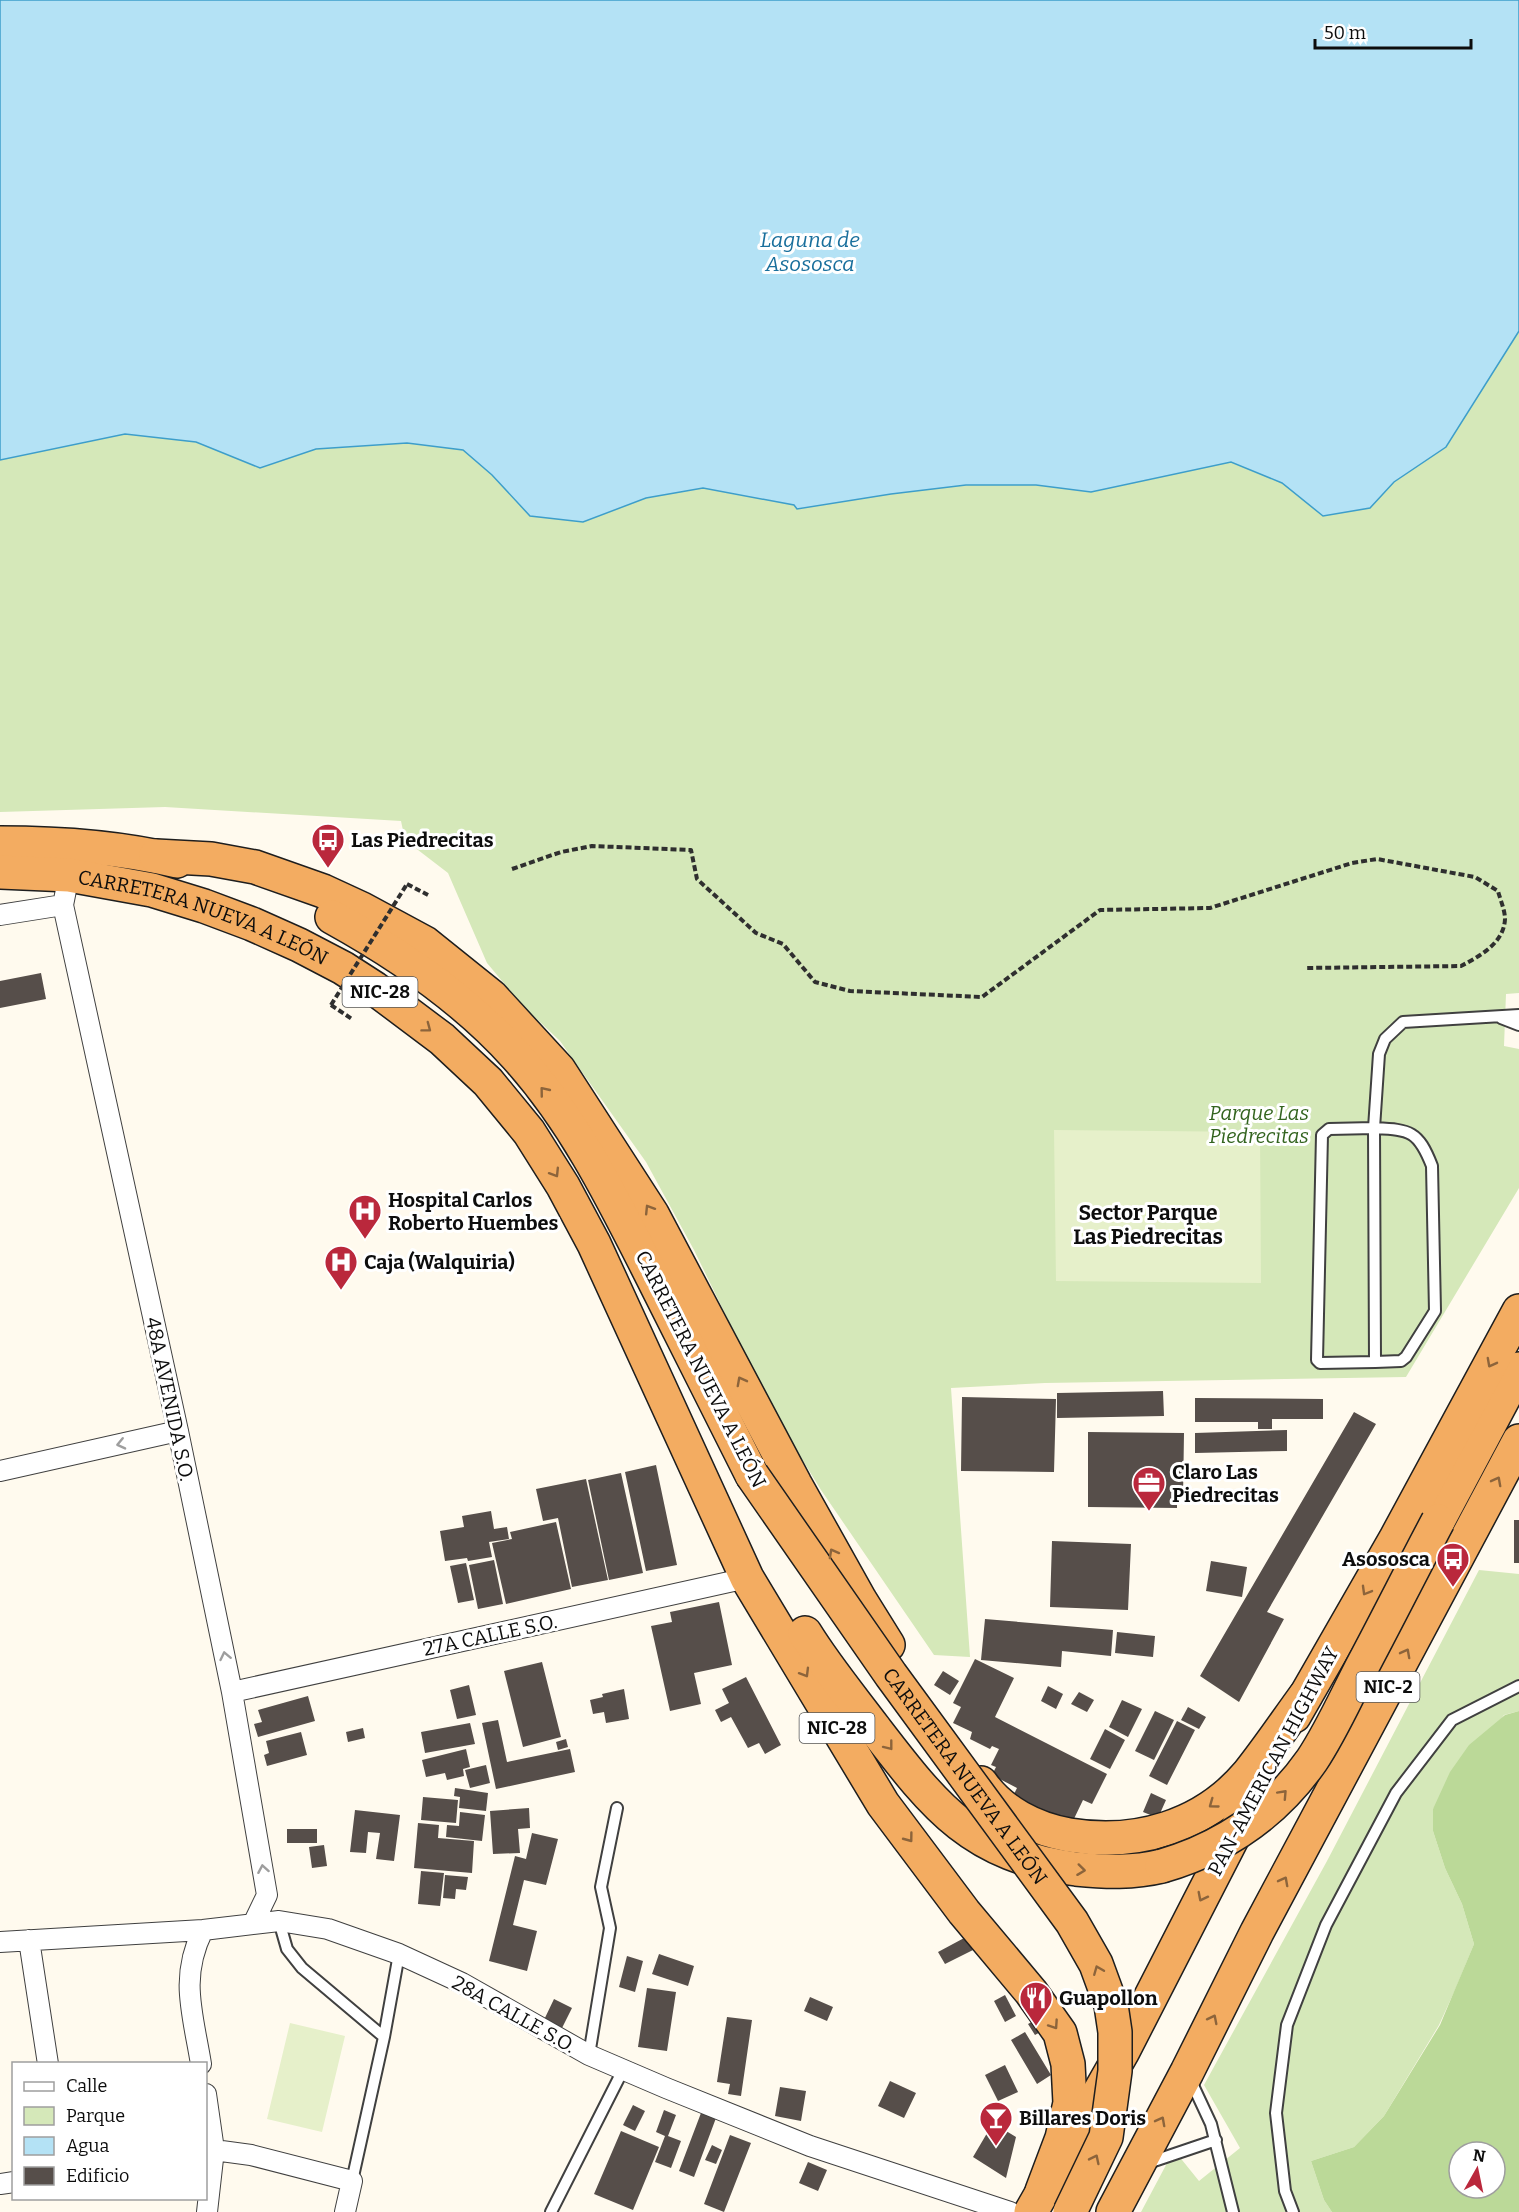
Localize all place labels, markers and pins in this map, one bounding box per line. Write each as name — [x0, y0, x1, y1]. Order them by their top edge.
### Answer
bus stop icon: Las Piedrecitas — [310, 822, 346, 869]
place label: Las Piedrecitas — [351, 828, 494, 852]
place label: Hospital Carlos Roberto Huembes — [388, 1188, 559, 1235]
hospital icon: Hospital Carlos Roberto Huembes — [347, 1193, 383, 1240]
hospital icon: Caja (Walquiria) — [323, 1244, 359, 1291]
place label: Caja (Walquiria) — [364, 1250, 515, 1274]
place label: Claro Las Piedrecitas — [1172, 1460, 1279, 1507]
office icon: Claro Las Piedrecitas — [1131, 1465, 1167, 1512]
bus stop icon: Asososca — [1435, 1541, 1471, 1588]
place label: Asososca — [1342, 1547, 1430, 1571]
restaurant icon: Guapollon — [1018, 1980, 1054, 2027]
place label: Guapollon — [1059, 1986, 1158, 2010]
bar icon: Billares Doris — [978, 2100, 1014, 2147]
place label: Billares Doris — [1019, 2106, 1146, 2130]

